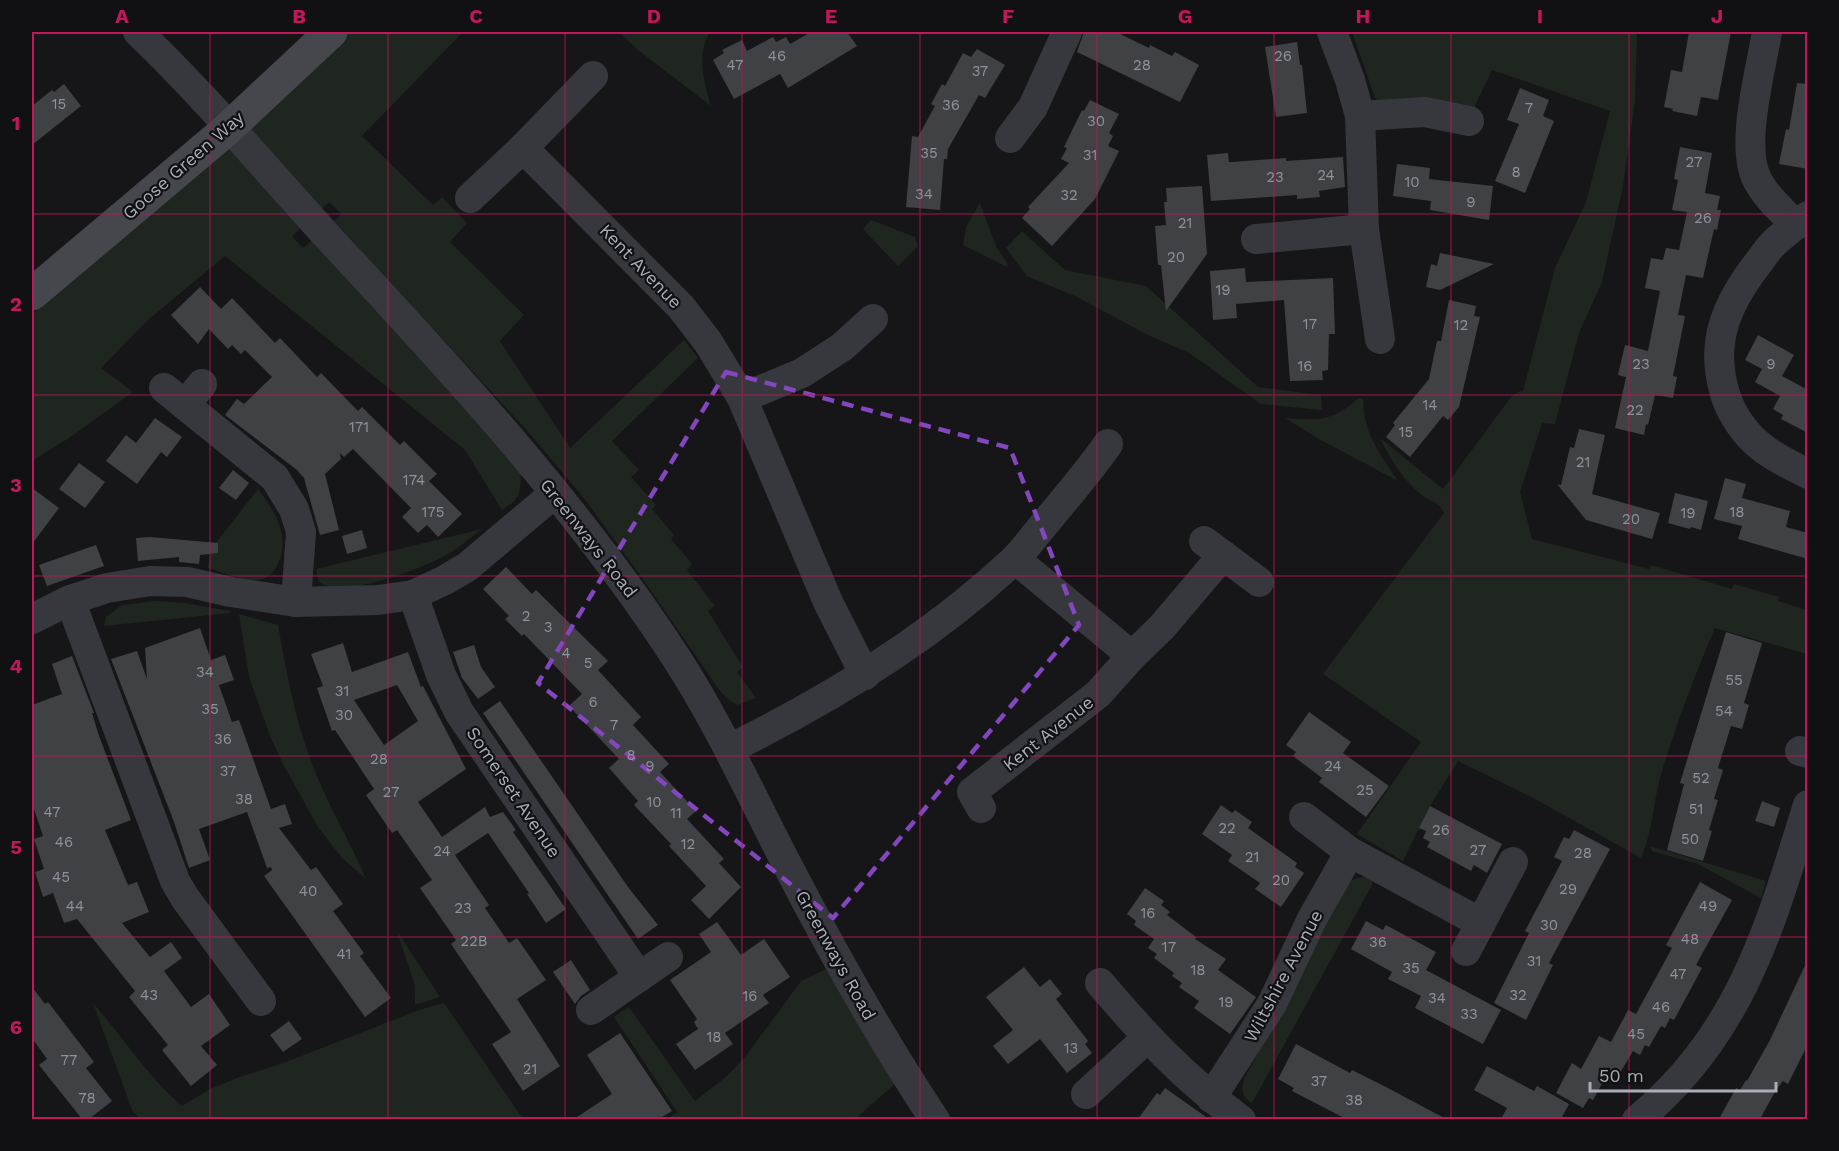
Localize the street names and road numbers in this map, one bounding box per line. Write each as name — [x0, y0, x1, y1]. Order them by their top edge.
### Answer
street label: Goose Green Way — [118, 106, 248, 223]
street label: Kent Avenue — [596, 219, 686, 313]
street label: Greenways Road — [536, 474, 642, 602]
street label: Kent Avenue — [999, 691, 1097, 775]
street label: Somerset Avenue — [462, 723, 566, 861]
street label: Greenways Road — [792, 886, 880, 1024]
street label: Wiltshire Avenue — [1239, 906, 1327, 1046]

